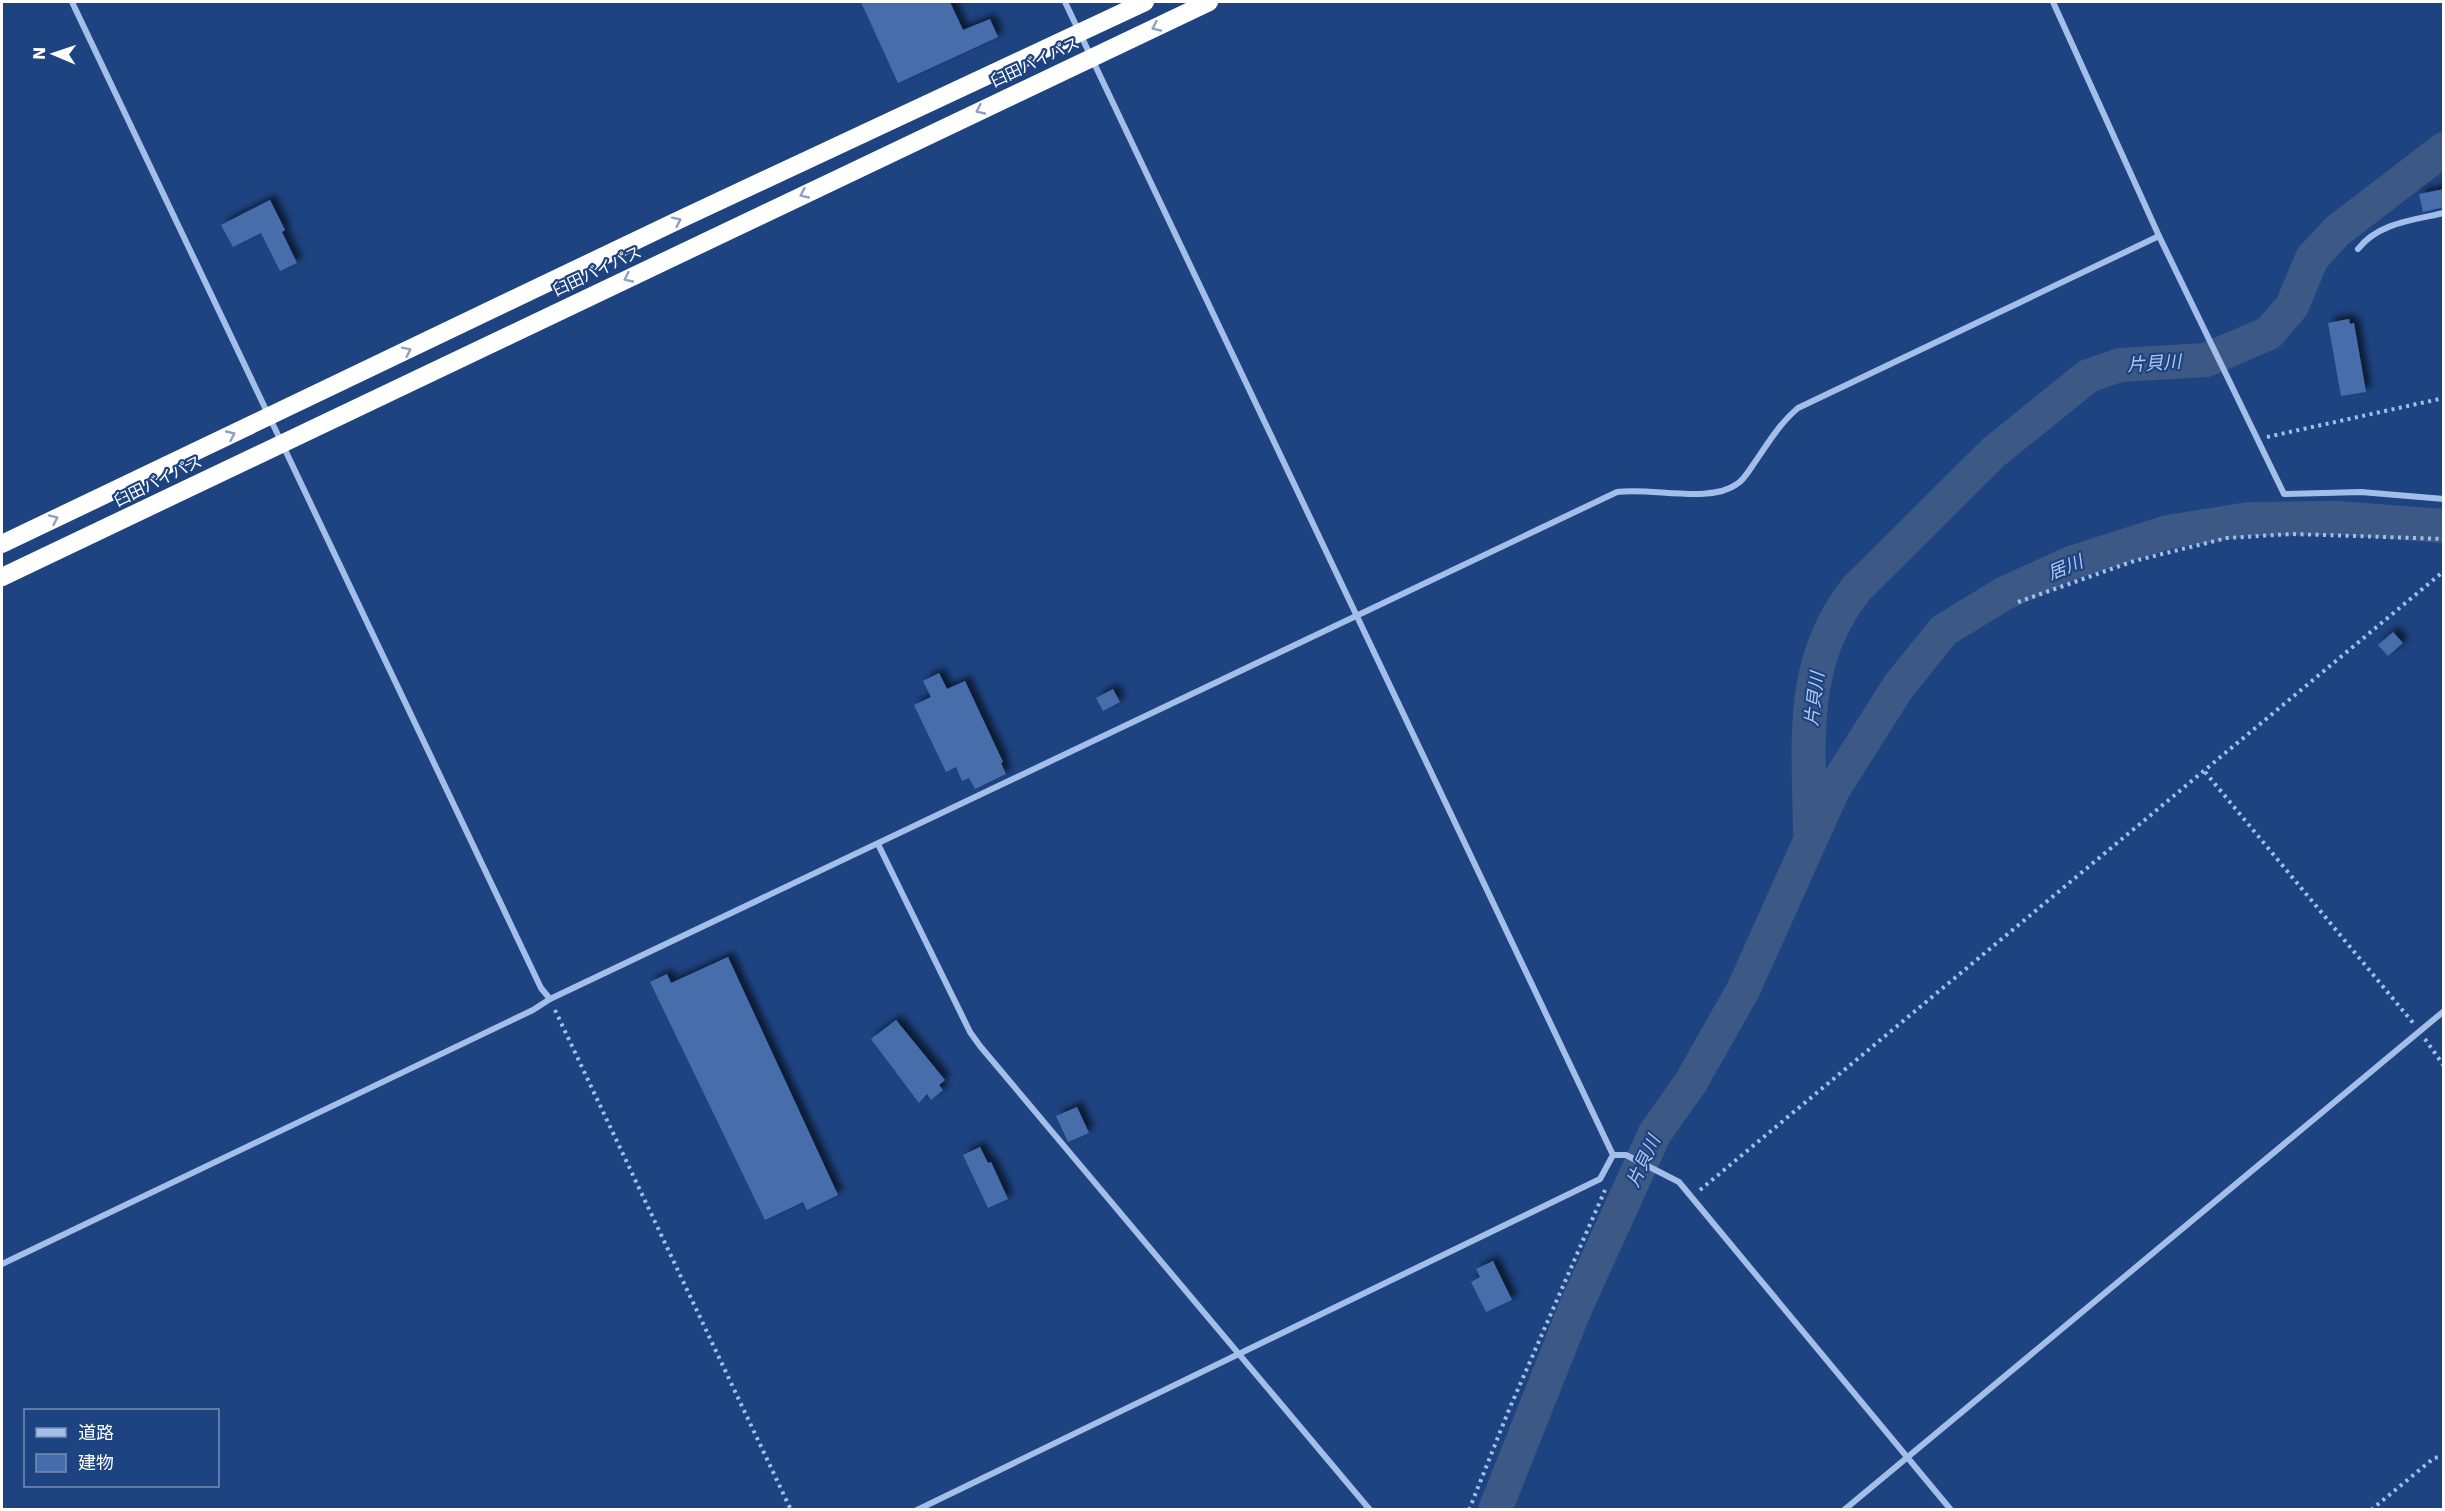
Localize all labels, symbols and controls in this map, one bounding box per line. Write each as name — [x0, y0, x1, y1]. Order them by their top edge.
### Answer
one-way arrow — [1151, 19, 1162, 31]
north arrow — [24, 24, 84, 84]
street label: 臼田バイパス — [988, 33, 1082, 91]
text: N — [30, 46, 49, 61]
one-way arrow — [975, 103, 986, 115]
one-way arrow — [799, 187, 810, 199]
one-way arrow — [670, 217, 681, 229]
street label: 臼田バイパス — [550, 242, 644, 300]
one-way arrow — [623, 271, 634, 283]
one-way arrow — [400, 347, 411, 359]
water label: 片貝川 — [2126, 351, 2184, 375]
one-way arrow — [224, 431, 235, 443]
street label: 臼田バイパス — [111, 451, 205, 511]
one-way arrow — [48, 514, 59, 526]
water label: 居川 — [2044, 550, 2087, 583]
water label: 片貝川 — [1800, 669, 1828, 727]
water label: 片貝川 — [1622, 1130, 1665, 1190]
legend — [24, 1409, 219, 1487]
text: 道路 — [78, 1422, 114, 1443]
text: 建物 — [78, 1452, 114, 1473]

